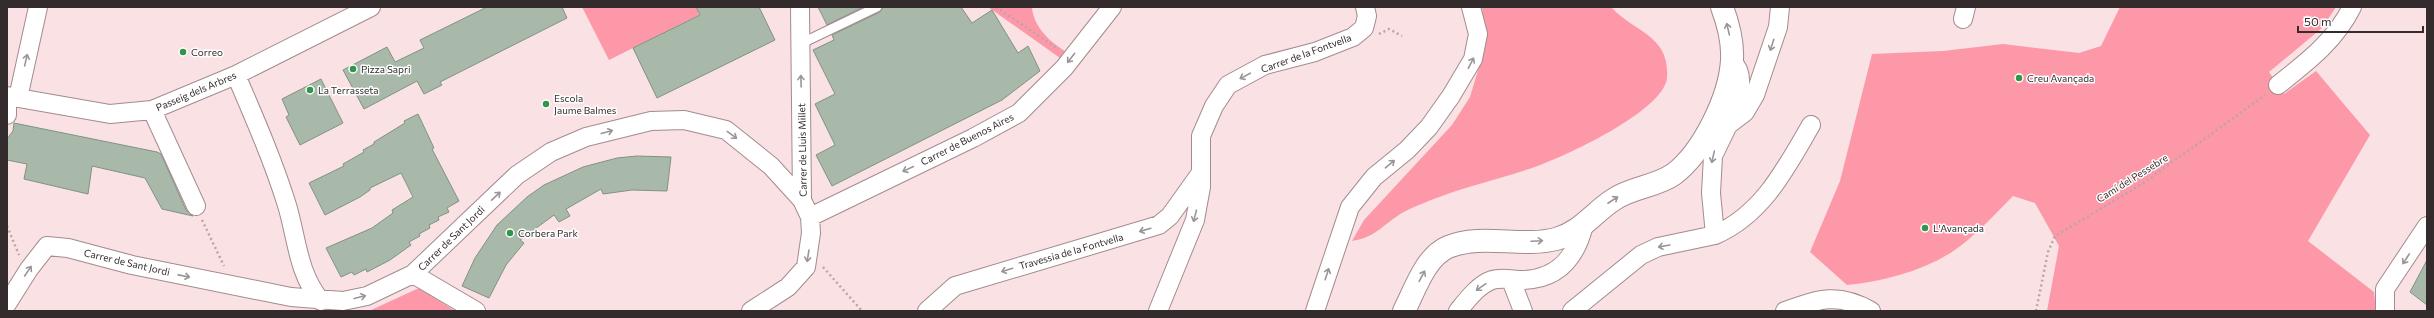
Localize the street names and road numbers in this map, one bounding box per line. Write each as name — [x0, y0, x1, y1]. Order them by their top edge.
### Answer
street label: Carrer de la Fontvella — [1259, 31, 1353, 75]
street label: Passeig dels Arbres — [154, 68, 238, 113]
street label: Carrer de Lluis Millet — [795, 103, 809, 197]
street label: Carrer de Buenos Aires — [919, 110, 1016, 168]
street label: Camí del Pessebre — [2094, 151, 2170, 205]
street label: Carrer de Sant Jordi — [415, 203, 487, 273]
street label: Travessia de la Fontvella — [1017, 230, 1125, 272]
street label: Carrer de Sant Jordi — [83, 246, 171, 278]

